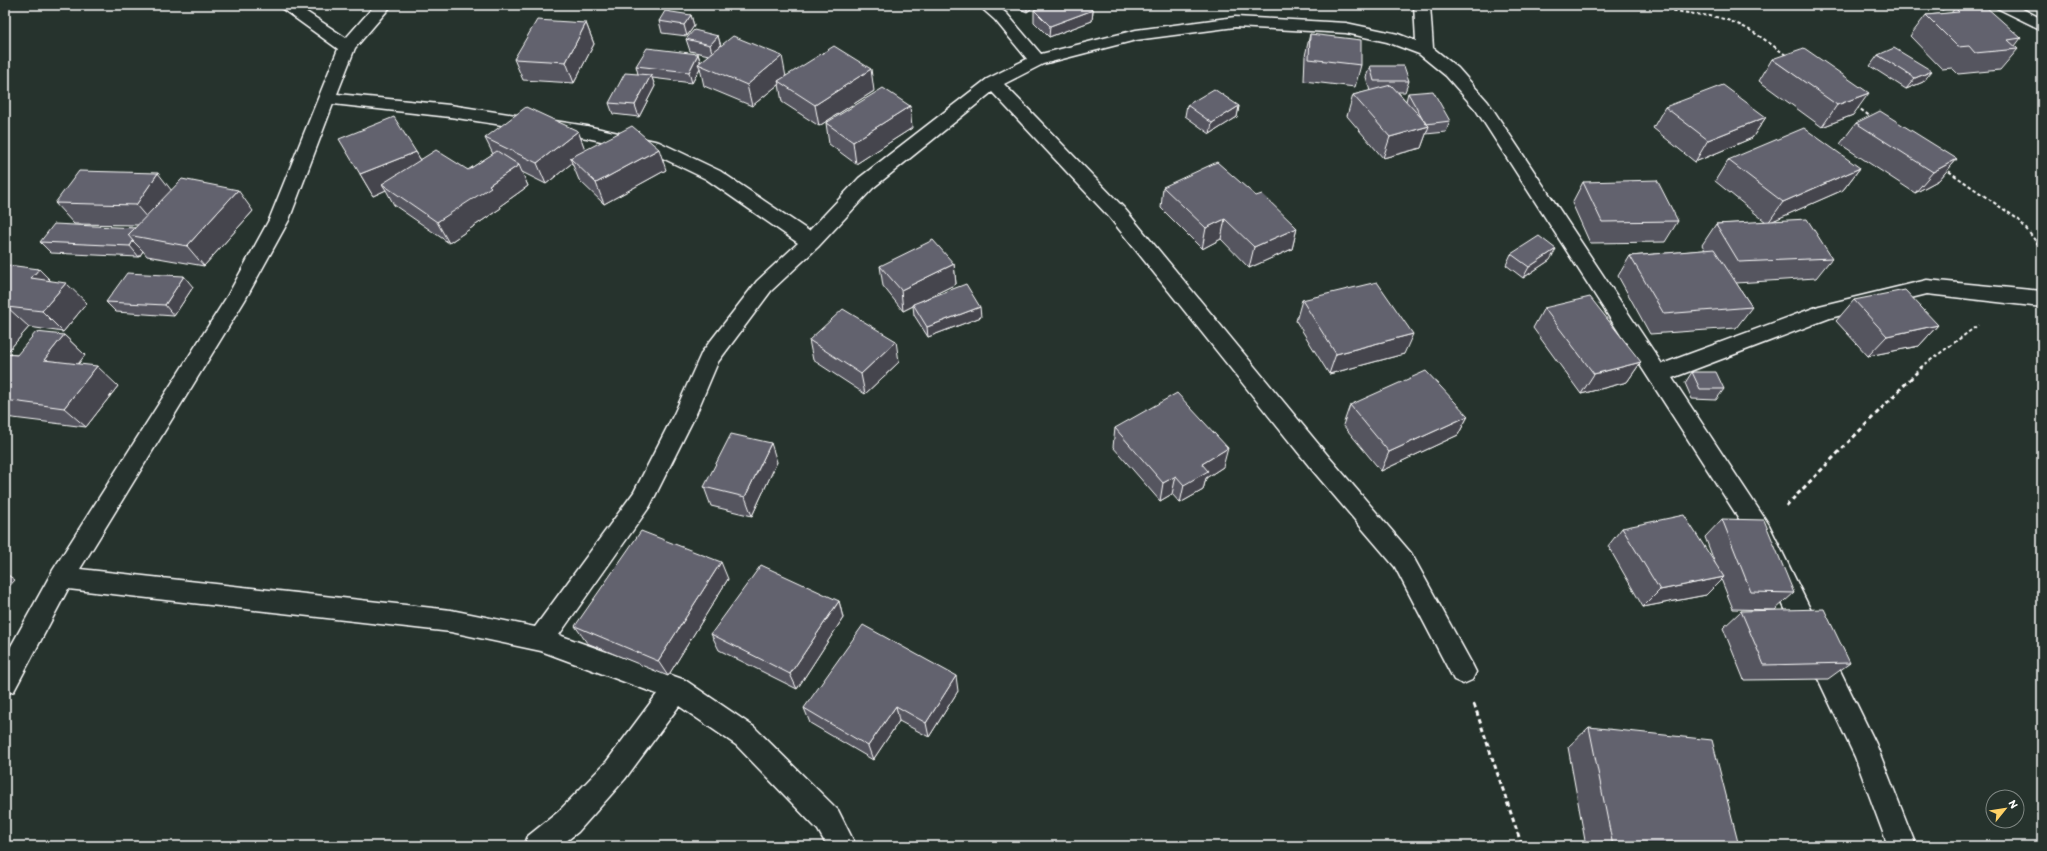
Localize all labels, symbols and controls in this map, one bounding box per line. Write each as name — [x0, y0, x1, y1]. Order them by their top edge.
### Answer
north arrow — [1985, 789, 2025, 829]
text: N — [2006, 798, 2021, 811]

